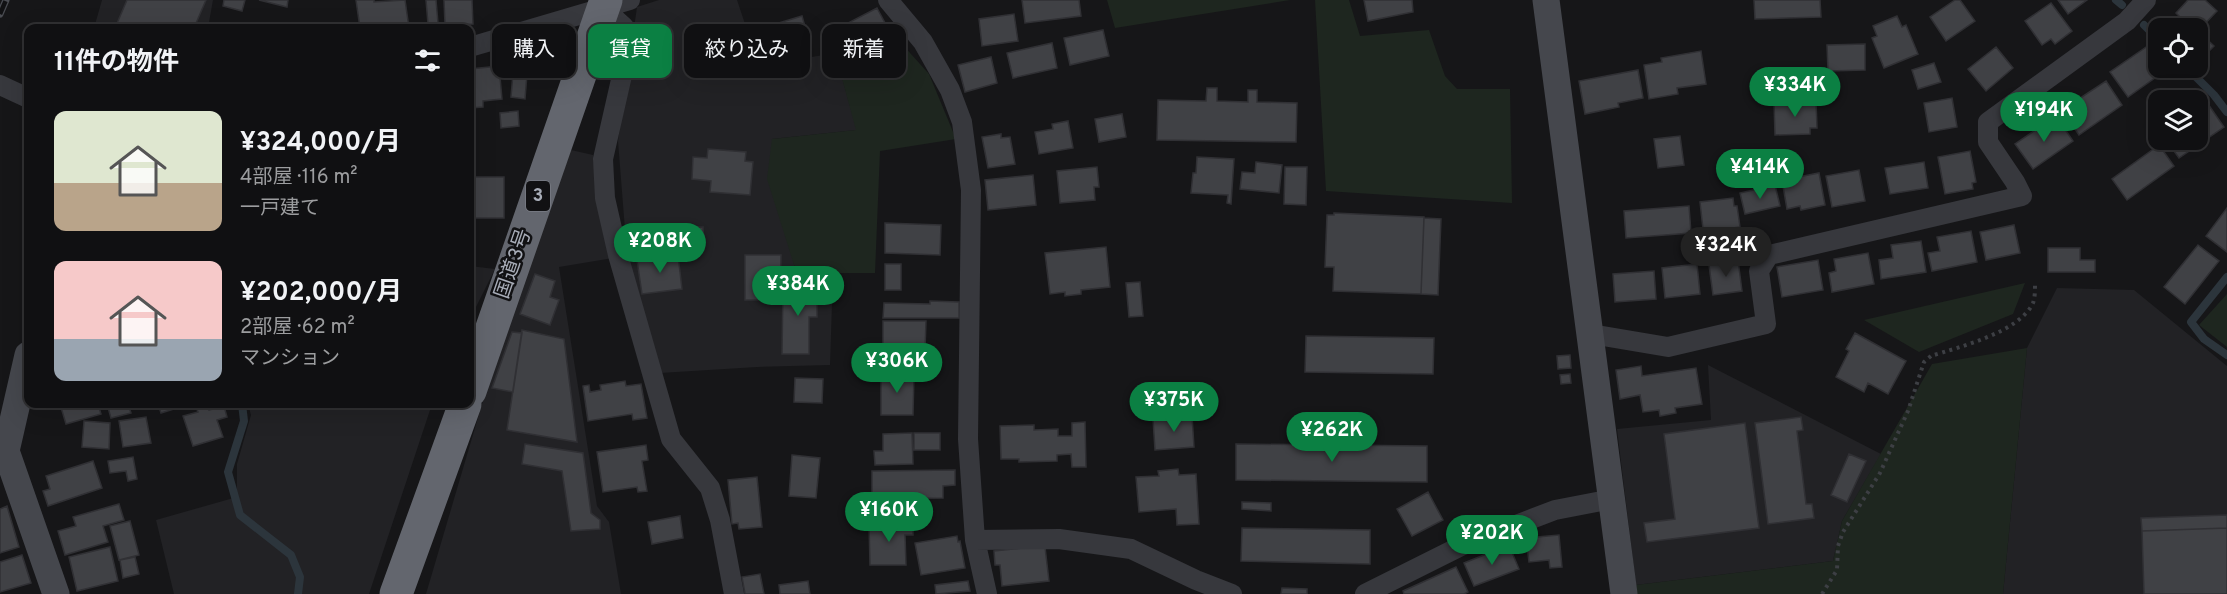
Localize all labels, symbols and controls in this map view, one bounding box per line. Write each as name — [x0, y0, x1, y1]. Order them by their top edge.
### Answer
map controls — [2148, 18, 2208, 150]
button: locate — [2148, 18, 2208, 78]
chip: 購入 — [492, 24, 576, 78]
chip: 賃貸 — [588, 24, 672, 78]
chip: 絞り込み — [684, 24, 810, 78]
chip: 新着 — [822, 24, 906, 78]
icon: filters — [411, 44, 444, 77]
text: 11件の物件 — [54, 47, 179, 80]
pin: ¥334K — [1753, 67, 1837, 118]
text: ¥334K — [1763, 73, 1827, 99]
button: layers — [2148, 90, 2208, 150]
pin: ¥194K — [2002, 92, 2086, 143]
text: ¥194K — [2014, 98, 2074, 124]
text: ¥324,000/月 — [240, 127, 401, 160]
icon: home — [102, 135, 174, 207]
pin: ¥414K — [1718, 149, 1802, 200]
text: ¥414K — [1730, 155, 1790, 181]
text: 4部屋 · 116 m² — [240, 165, 358, 191]
road number: 3 — [526, 181, 550, 211]
text: 一戸建て — [240, 196, 320, 222]
pin: ¥208K — [618, 223, 702, 274]
street label: 国道3号 — [490, 226, 538, 302]
pin: ¥324K — [1684, 227, 1768, 278]
text: ¥208K — [628, 229, 692, 255]
text: ¥324K — [1695, 233, 1757, 259]
pin: ¥384K — [756, 266, 840, 317]
text: ¥384K — [766, 272, 830, 298]
text: ¥202,000/月 — [240, 277, 402, 310]
icon: home — [102, 285, 174, 357]
text: 2部屋 · 62 m² — [240, 315, 355, 341]
pin: ¥306K — [855, 343, 939, 394]
text: マンション — [240, 346, 340, 372]
text: ¥306K — [865, 349, 929, 375]
pin: ¥375K — [1132, 382, 1216, 433]
text: ¥375K — [1144, 388, 1204, 414]
pin: ¥262K — [1290, 412, 1374, 463]
text: ¥262K — [1300, 418, 1364, 444]
pin: ¥160K — [847, 492, 931, 543]
text: ¥160K — [859, 498, 919, 524]
pin: ¥202K — [1450, 515, 1534, 566]
text: ¥202K — [1460, 521, 1524, 547]

